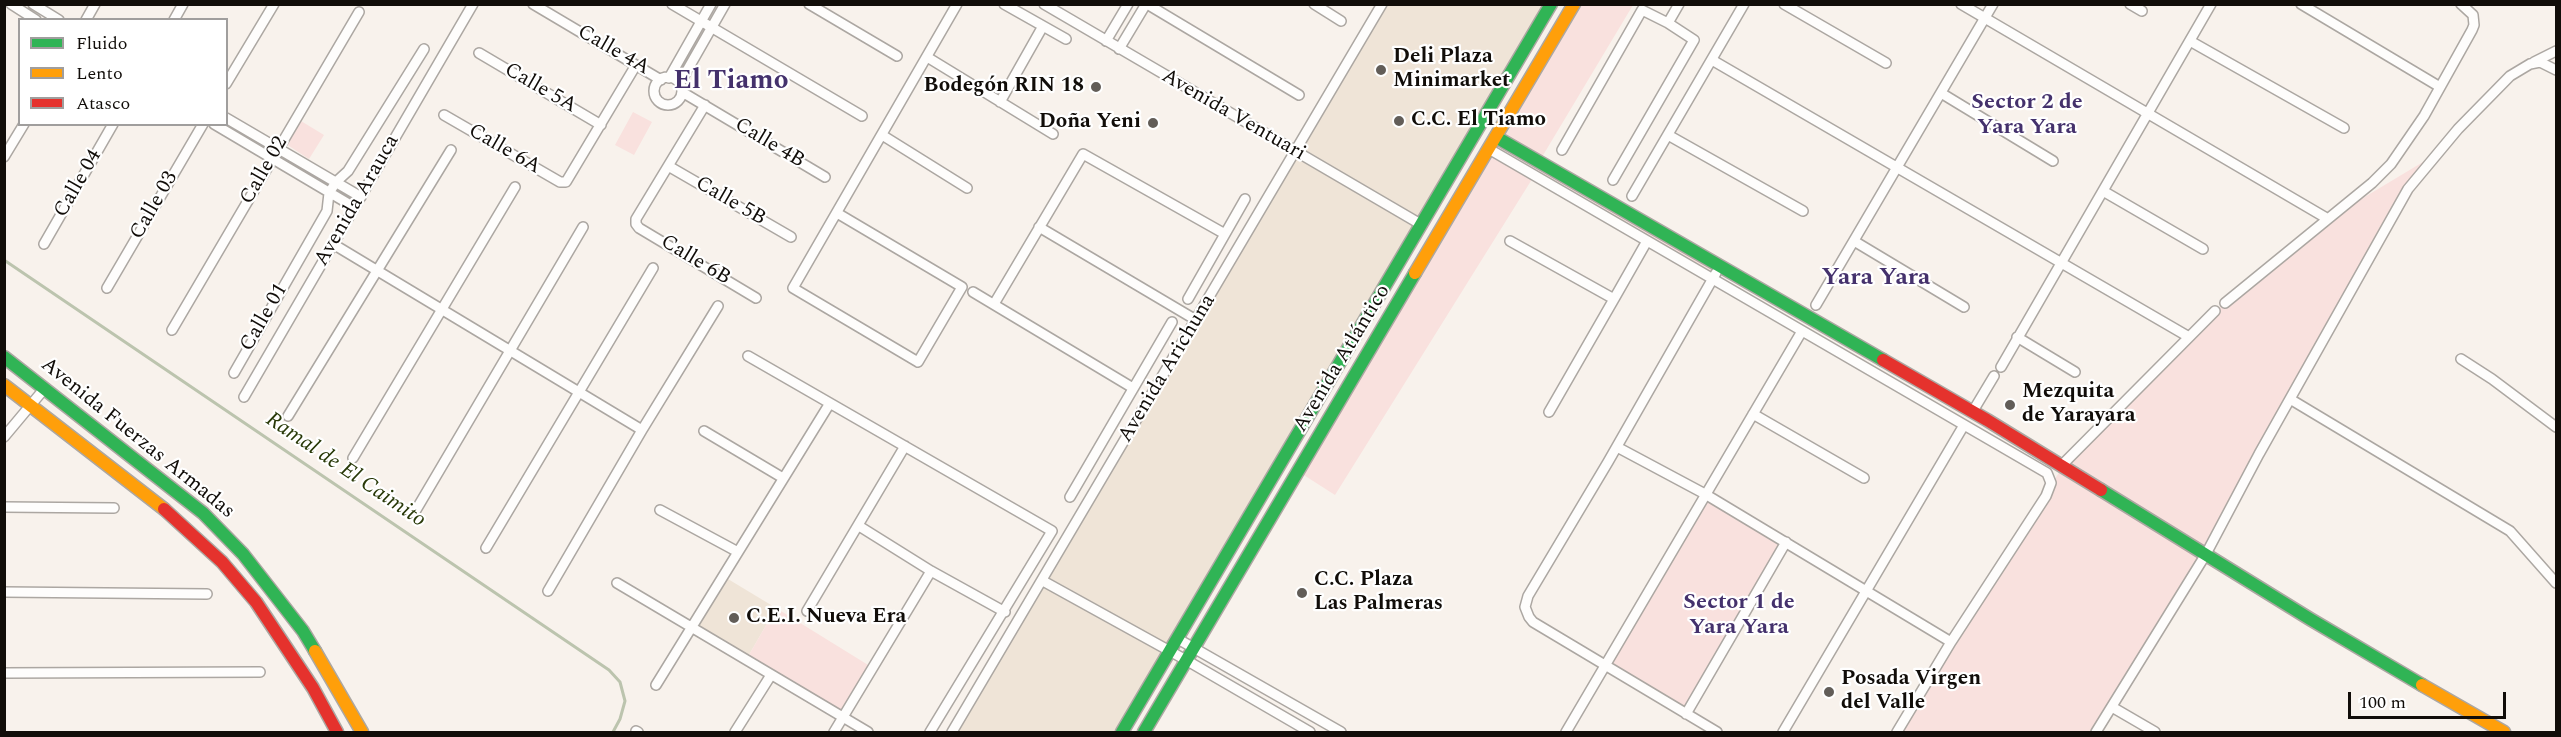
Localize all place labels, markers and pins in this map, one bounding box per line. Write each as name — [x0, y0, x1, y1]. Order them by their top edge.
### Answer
place label: Deli Plaza Minimarket — [1393, 45, 1510, 95]
marker: Deli Plaza Minimarket — [1374, 63, 1388, 77]
place label: Bodegón RIN 18 — [924, 74, 1084, 100]
marker: Bodegón RIN 18 — [1089, 80, 1103, 94]
place label: C.C. El Tiamo — [1411, 108, 1546, 134]
place label: Doña Yeni — [1039, 110, 1141, 136]
marker: C.C. El Tiamo — [1392, 114, 1406, 128]
marker: Doña Yeni — [1146, 116, 1160, 130]
place label: Mezquita de Yarayara — [2022, 380, 2136, 430]
marker: Mezquita de Yarayara — [2003, 398, 2017, 412]
place label: C.C. Plaza Las Palmeras — [1314, 568, 1443, 618]
marker: C.C. Plaza Las Palmeras — [1295, 586, 1309, 600]
place label: C.E.I. Nueva Era — [746, 605, 906, 631]
marker: C.E.I. Nueva Era — [727, 611, 741, 625]
place label: Posada Virgen del Valle — [1841, 667, 1981, 717]
marker: Posada Virgen del Valle — [1822, 685, 1836, 699]

